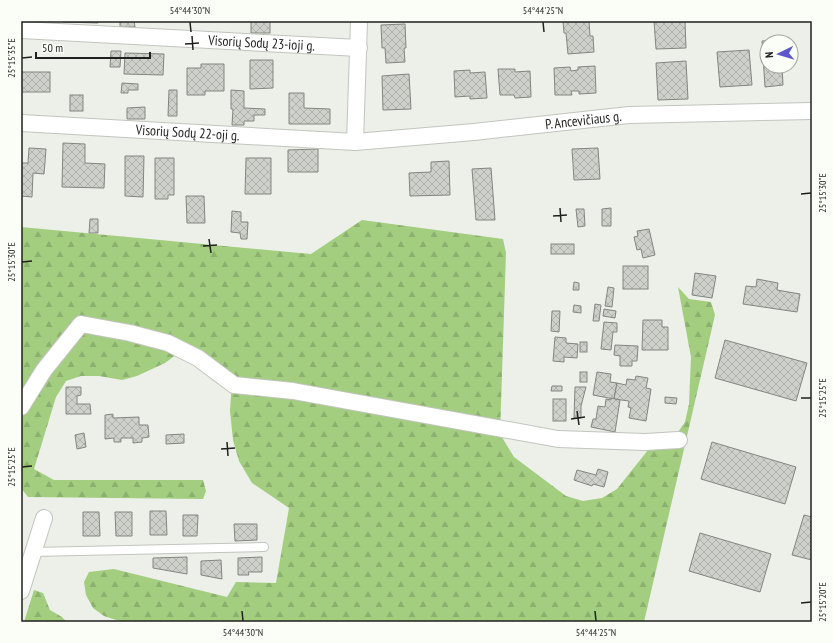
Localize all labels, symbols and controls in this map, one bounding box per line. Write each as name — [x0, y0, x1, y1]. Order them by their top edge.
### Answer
text: 54°44'30"N — [170, 4, 210, 17]
text: 54°44'25"N — [523, 4, 563, 17]
street label: Visorių Sodų 23-ioji g. — [207, 31, 315, 55]
scale bar — [36, 34, 150, 60]
north arrow — [759, 34, 799, 74]
text: 25°15'35"E — [5, 38, 18, 78]
text: 50 m — [42, 40, 63, 55]
text: N — [762, 51, 776, 58]
street label: P. Ancevičiaus g. — [544, 107, 622, 133]
street label: Visorių Sodų 22-oji g. — [134, 120, 240, 144]
text: 25°15'30"E — [816, 173, 829, 213]
text: 25°15'30"E — [5, 242, 18, 282]
text: 25°15'25"E — [816, 378, 829, 418]
text: 25°15'25"E — [5, 447, 18, 487]
text: 25°15'20"E — [816, 582, 829, 622]
text: 54°44'30"N — [223, 626, 263, 639]
text: 54°44'25"N — [576, 626, 616, 639]

